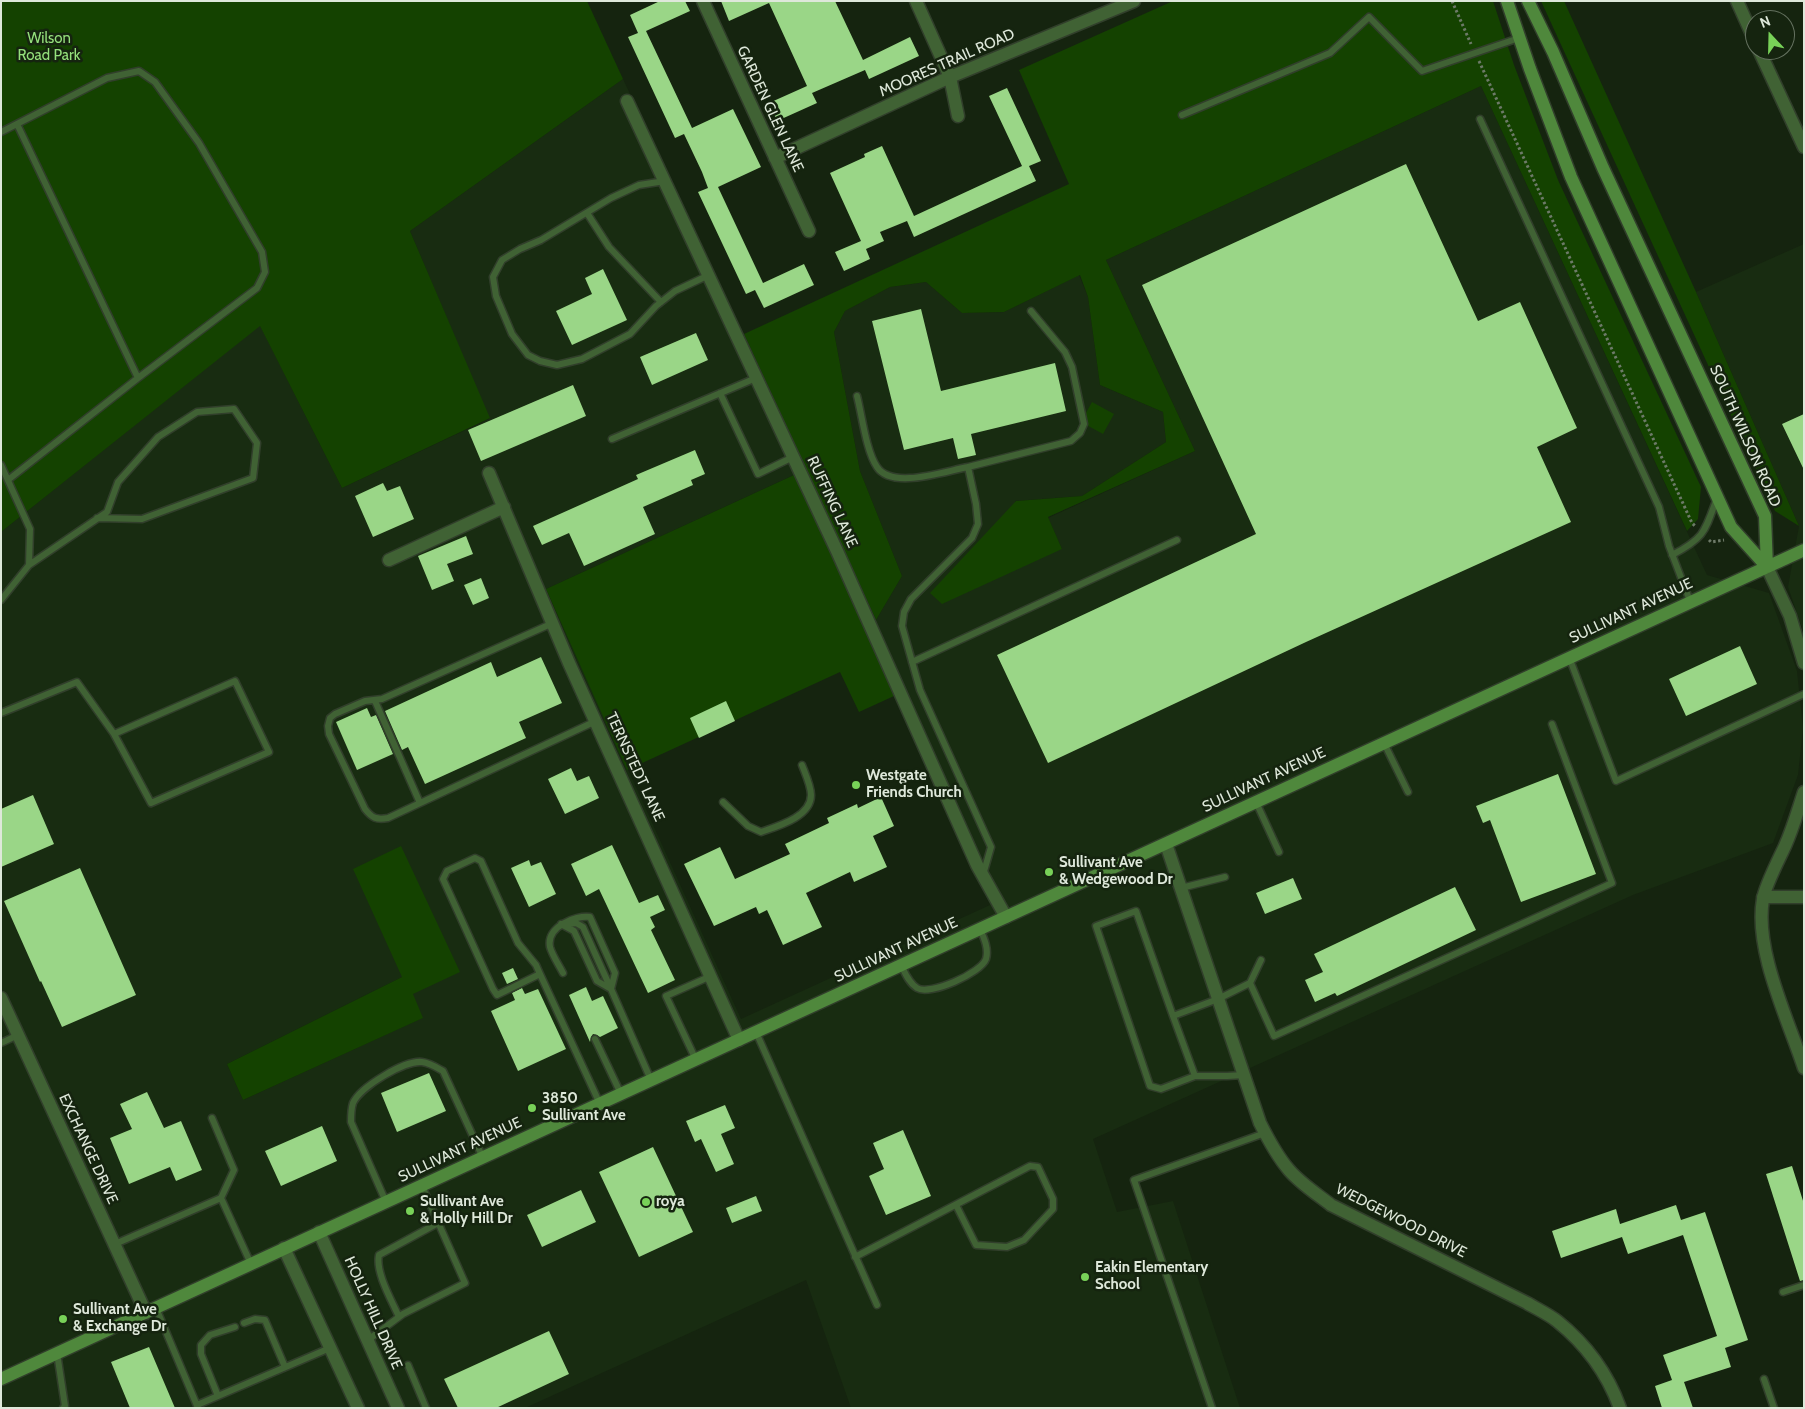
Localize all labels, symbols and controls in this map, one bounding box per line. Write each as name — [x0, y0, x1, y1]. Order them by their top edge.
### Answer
north arrow — [1745, 10, 1795, 60]
text: N — [1757, 12, 1773, 32]
street label: MOORES TRAIL ROAD — [877, 25, 1017, 101]
park label: Wilson Road Park — [18, 30, 80, 65]
street label: GARDEN GLEN LANE — [733, 43, 807, 175]
street label: SOUTH WILSON ROAD — [1706, 362, 1784, 510]
street label: RUFFING LANE — [803, 453, 861, 551]
street label: SULLIVANT AVENUE — [1567, 575, 1695, 647]
street label: TERNSTEDT LANE — [602, 710, 668, 824]
street label: SULLIVANT AVENUE — [1200, 744, 1328, 816]
place label: Westgate Friends Church — [866, 767, 962, 802]
marker: Westgate Friends Church — [850, 779, 862, 791]
place label: Sullivant Ave & Wedgewood Dr — [1059, 854, 1173, 889]
marker: Sullivant Ave & Wedgewood Dr — [1043, 866, 1055, 878]
street label: SULLIVANT AVENUE — [832, 914, 960, 986]
place label: 3850 Sullivant Ave — [542, 1090, 626, 1125]
street label: EXCHANGE DRIVE — [55, 1091, 121, 1207]
marker: 3850 Sullivant Ave — [526, 1102, 538, 1114]
street label: SULLIVANT AVENUE — [396, 1114, 524, 1186]
street label: WEDGEWOOD DRIVE — [1333, 1180, 1469, 1262]
place label: Sullivant Ave & Holly Hill Dr — [420, 1193, 513, 1228]
place label: roya — [656, 1193, 685, 1211]
marker: roya — [640, 1196, 652, 1208]
marker: Sullivant Ave & Holly Hill Dr — [404, 1205, 416, 1217]
street label: HOLLY HILL DRIVE — [340, 1254, 406, 1372]
place label: Eakin Elementary School — [1095, 1259, 1208, 1294]
marker: Eakin Elementary School — [1079, 1271, 1091, 1283]
place label: Sullivant Ave & Exchange Dr — [73, 1301, 166, 1336]
marker: Sullivant Ave & Exchange Dr — [57, 1313, 69, 1325]

